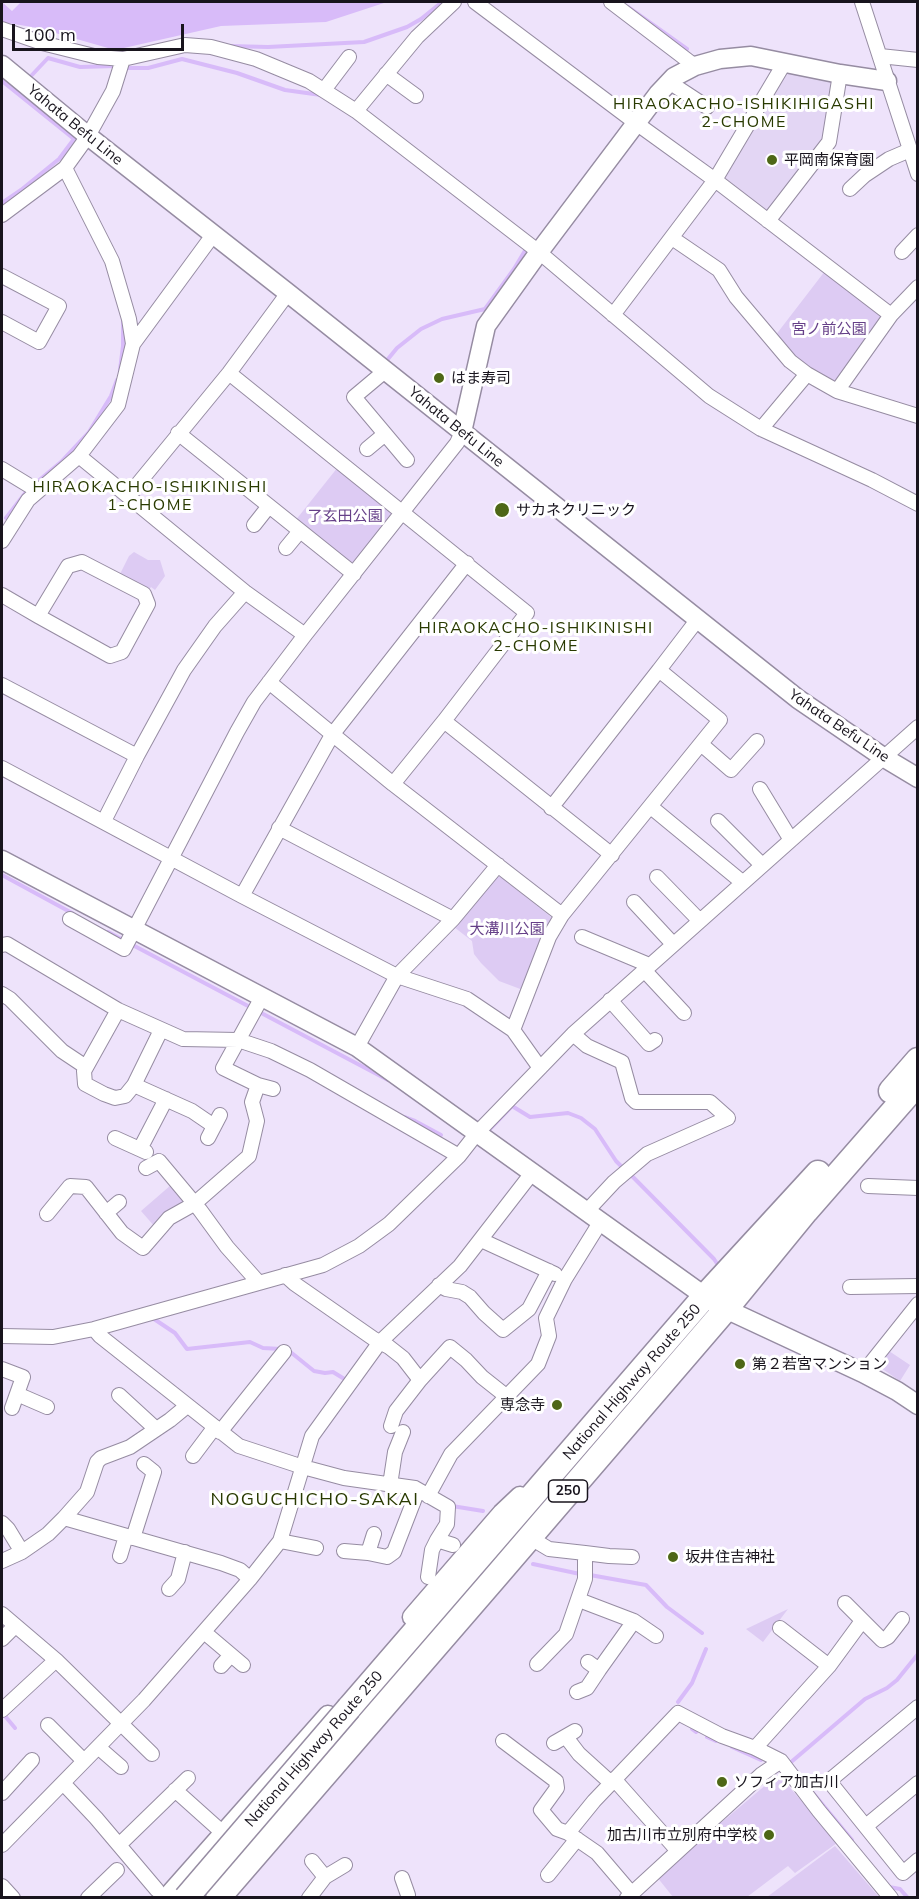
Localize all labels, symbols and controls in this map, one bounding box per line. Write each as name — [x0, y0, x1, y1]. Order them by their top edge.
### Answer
scale bar — [15, 12, 188, 50]
text: 100 m — [23, 23, 76, 46]
street label: Yahata Befu Line — [24, 81, 126, 169]
district label: HIRAOKACHO-ISHIKIHIGASHI 2-CHOME — [613, 94, 875, 132]
place label: 平岡南保育園 — [784, 151, 874, 169]
marker: 平岡南保育園 — [765, 153, 779, 167]
park label: 宮ノ前公園 — [792, 320, 866, 338]
place label: はま寿司 — [451, 369, 511, 387]
marker: はま寿司 — [432, 371, 446, 385]
street label: Yahata Befu Line — [405, 383, 507, 471]
district label: HIRAOKACHO-ISHIKINISHI 1-CHOME — [32, 477, 268, 515]
marker: サカネクリニック — [493, 501, 511, 519]
place label: サカネクリニック — [516, 501, 636, 519]
park label: 了玄田公園 — [308, 507, 382, 525]
district label: HIRAOKACHO-ISHIKINISHI 2-CHOME — [418, 618, 654, 656]
street label: Yahata Befu Line — [785, 686, 893, 766]
park label: 大溝川公園 — [470, 920, 544, 938]
street label: National Highway Route 250 — [559, 1300, 705, 1464]
place label: 第２若宮マンション — [752, 1355, 887, 1373]
marker: 第２若宮マンション — [733, 1357, 747, 1371]
place label: 専念寺 — [500, 1396, 545, 1414]
marker: 専念寺 — [550, 1398, 564, 1412]
road number: 250 — [548, 1480, 588, 1502]
district label: NOGUCHICHO-SAKAI — [211, 1489, 419, 1511]
place label: 坂井住吉神社 — [685, 1548, 775, 1566]
marker: 坂井住吉神社 — [666, 1550, 680, 1564]
street label: National Highway Route 250 — [241, 1667, 387, 1831]
place label: ソフィア加古川 — [734, 1773, 839, 1791]
marker: ソフィア加古川 — [715, 1775, 729, 1789]
place label: 加古川市立別府中学校 — [607, 1826, 757, 1844]
marker: 加古川市立別府中学校 — [762, 1828, 776, 1842]

